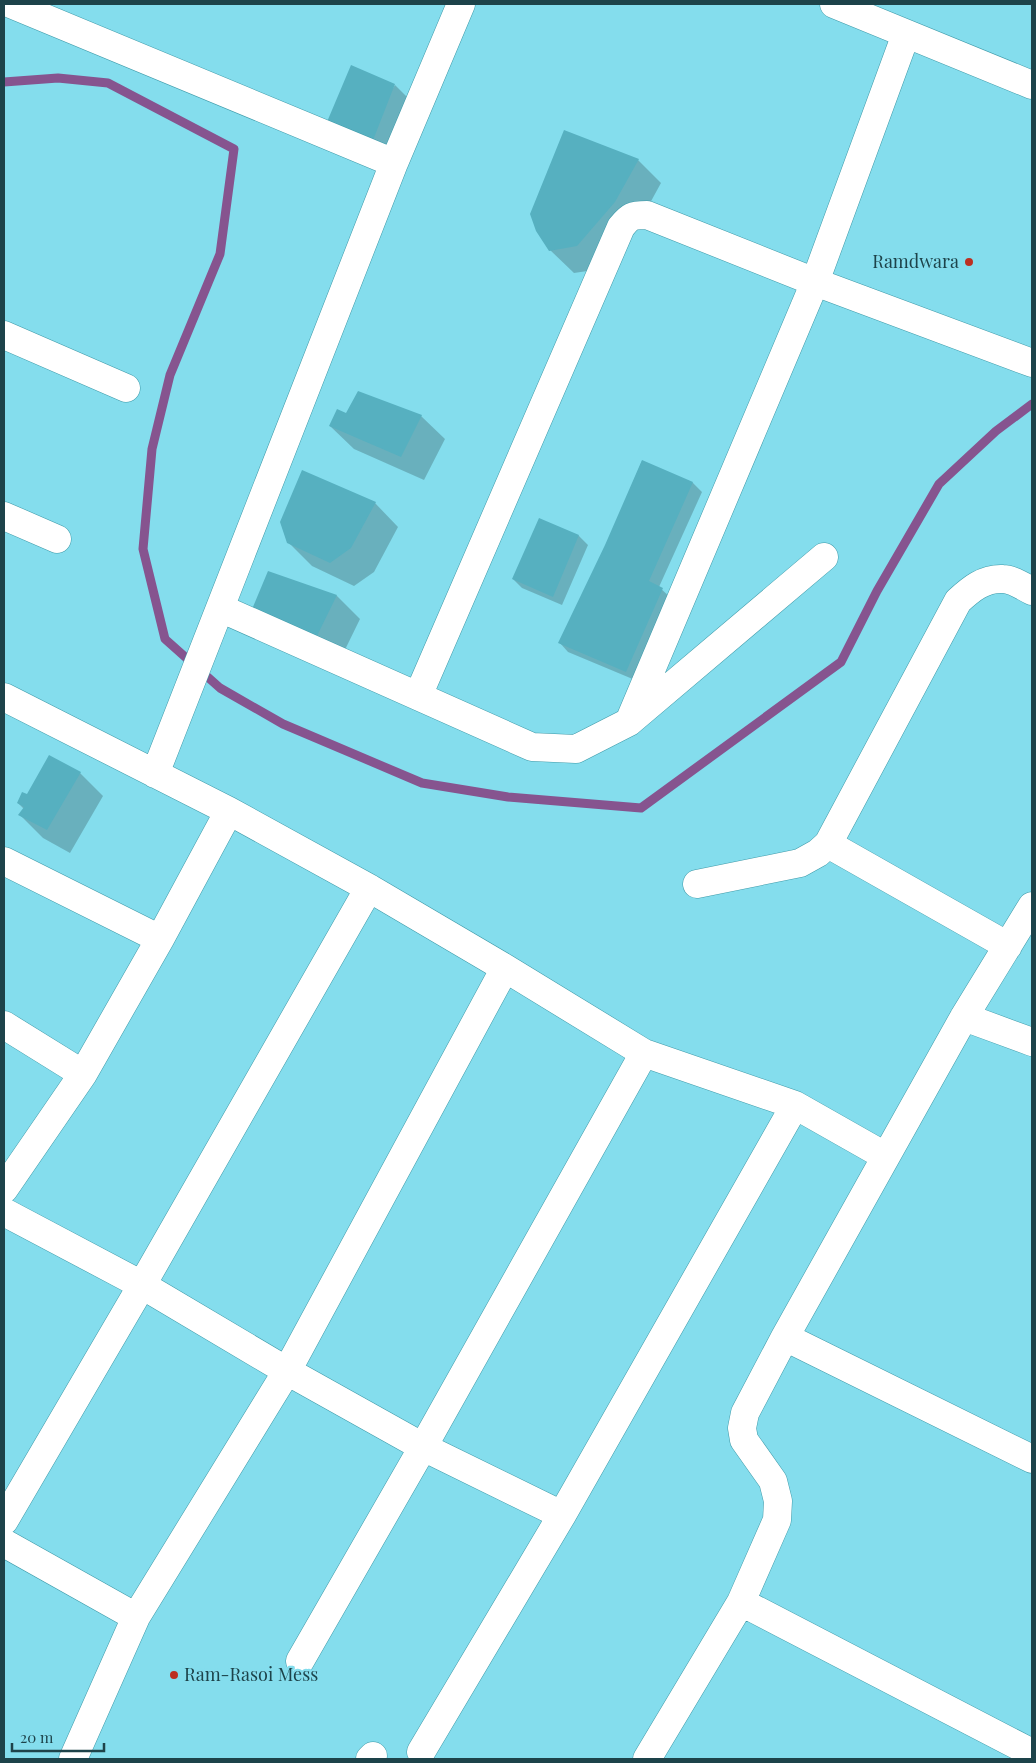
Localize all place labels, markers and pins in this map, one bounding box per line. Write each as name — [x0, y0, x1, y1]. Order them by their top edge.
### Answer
place label: Ramdwara — [872, 249, 959, 273]
marker: Ramdwara — [963, 256, 975, 268]
place label: Ram-Rasoi Mess — [184, 1662, 318, 1686]
marker: Ram-Rasoi Mess — [168, 1669, 180, 1681]

